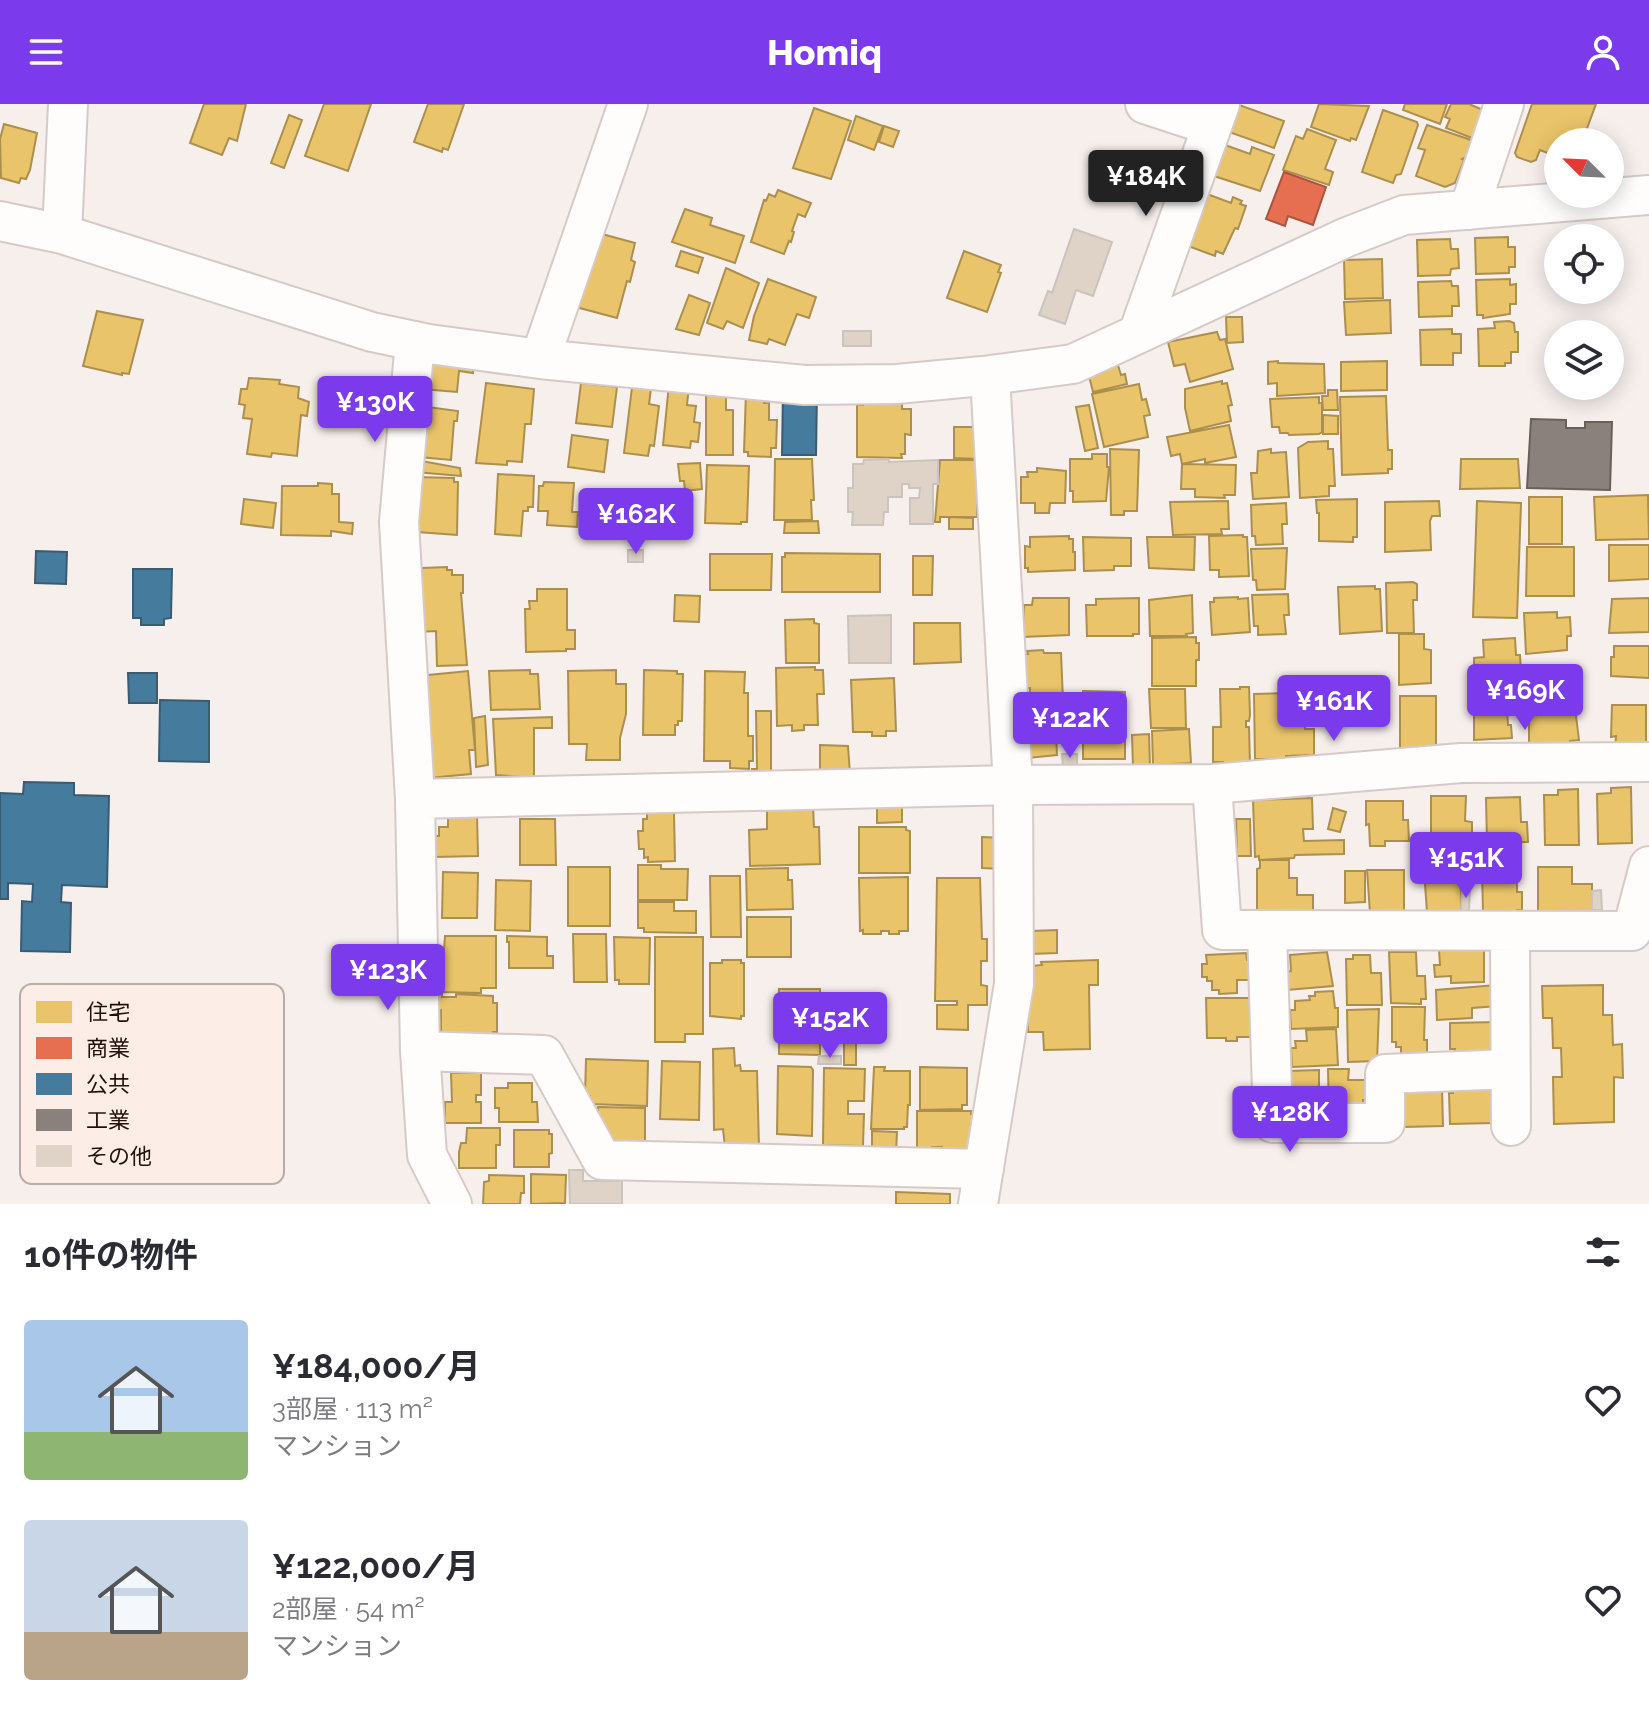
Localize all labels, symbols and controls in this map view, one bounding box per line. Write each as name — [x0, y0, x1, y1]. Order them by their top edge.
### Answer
icon: menu — [24, 30, 68, 74]
icon: person — [1581, 30, 1625, 74]
text: Homiq — [767, 31, 882, 73]
north arrow — [1544, 128, 1624, 208]
map controls — [1544, 128, 1624, 400]
pin: ¥184K — [1090, 150, 1202, 218]
text: ¥184K — [1106, 161, 1186, 191]
button: locate — [1544, 224, 1624, 304]
button: layers — [1544, 320, 1624, 400]
pin: ¥130K — [319, 376, 431, 444]
text: ¥130K — [335, 387, 415, 417]
pin: ¥162K — [580, 488, 692, 556]
text: ¥162K — [596, 499, 676, 529]
pin: ¥169K — [1469, 664, 1581, 732]
pin: ¥161K — [1278, 675, 1390, 743]
text: ¥169K — [1485, 675, 1565, 705]
text: ¥161K — [1295, 686, 1373, 716]
pin: ¥122K — [1014, 692, 1126, 760]
text: ¥122K — [1031, 703, 1109, 733]
pin: ¥151K — [1410, 832, 1522, 900]
text: ¥151K — [1428, 843, 1504, 873]
pin: ¥123K — [332, 944, 444, 1012]
text: ¥123K — [349, 955, 427, 985]
legend — [20, 984, 284, 1184]
pin: ¥152K — [774, 992, 886, 1060]
text: 住宅 — [86, 999, 130, 1025]
text: ¥152K — [791, 1003, 869, 1033]
text: 商業 — [86, 1035, 130, 1061]
text: 公共 — [86, 1071, 130, 1097]
pin: ¥128K — [1234, 1086, 1346, 1154]
text: ¥128K — [1250, 1097, 1330, 1127]
text: 工業 — [86, 1107, 130, 1133]
text: その他 — [86, 1143, 152, 1169]
icon: filters — [1581, 1230, 1625, 1274]
text: 10件の物件 — [24, 1235, 198, 1275]
text: ¥184,000/月 — [272, 1346, 481, 1386]
icon: home — [88, 1352, 184, 1448]
icon: heart — [1581, 1378, 1625, 1422]
text: 3部屋 · 113 m² — [272, 1394, 433, 1424]
text: マンション — [272, 1431, 402, 1461]
text: ¥122,000/月 — [272, 1546, 479, 1586]
icon: home — [88, 1552, 184, 1648]
icon: heart — [1581, 1578, 1625, 1622]
text: 2部屋 · 54 m² — [272, 1594, 425, 1624]
text: マンション — [272, 1631, 402, 1661]

